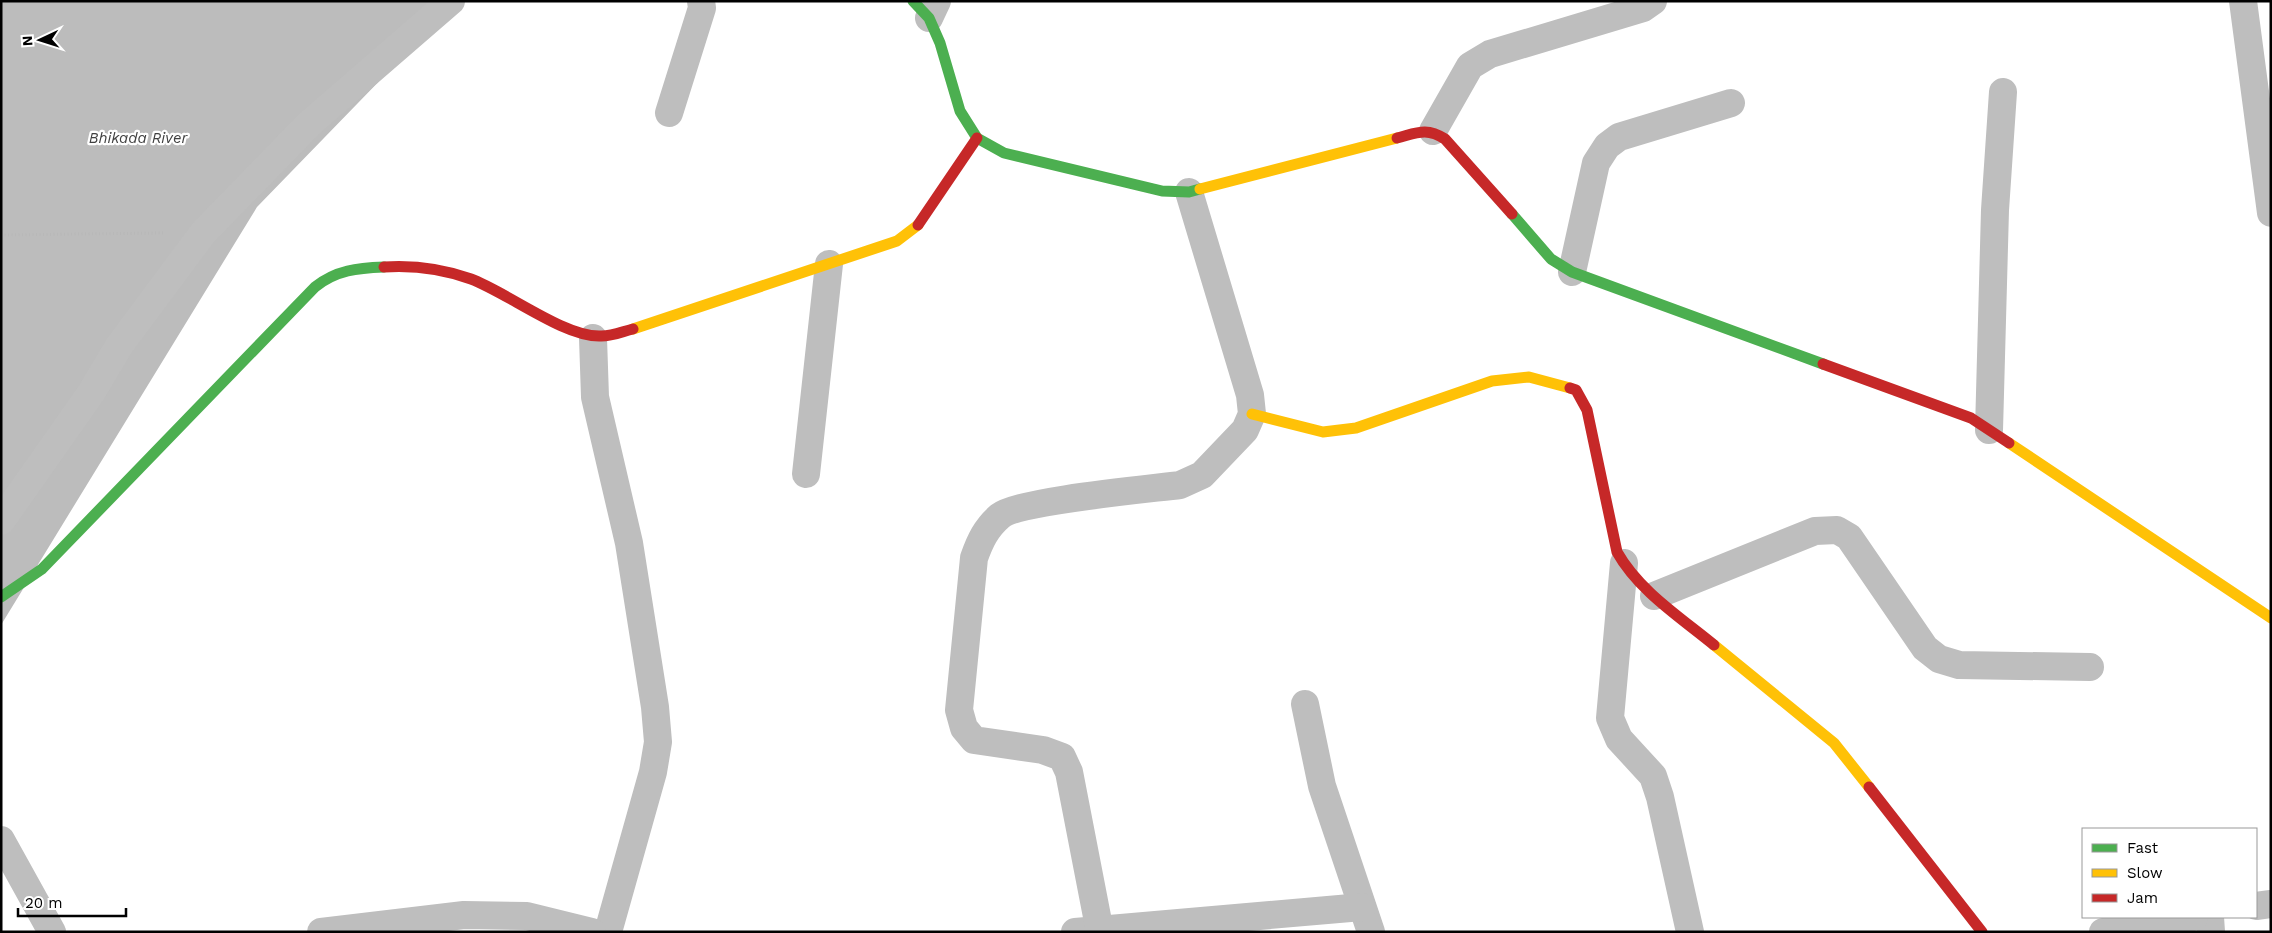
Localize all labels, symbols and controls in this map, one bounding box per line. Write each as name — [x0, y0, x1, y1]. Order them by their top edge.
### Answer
north arrow — [15, 15, 65, 65]
text: N — [19, 35, 35, 47]
water label: Bhikada River — [89, 129, 188, 147]
legend — [2082, 828, 2257, 918]
text: Fast — [2127, 839, 2159, 857]
text: Slow — [2127, 864, 2163, 882]
scale bar — [18, 886, 125, 918]
text: Jam — [2127, 889, 2158, 907]
text: 20 m — [25, 894, 63, 912]

